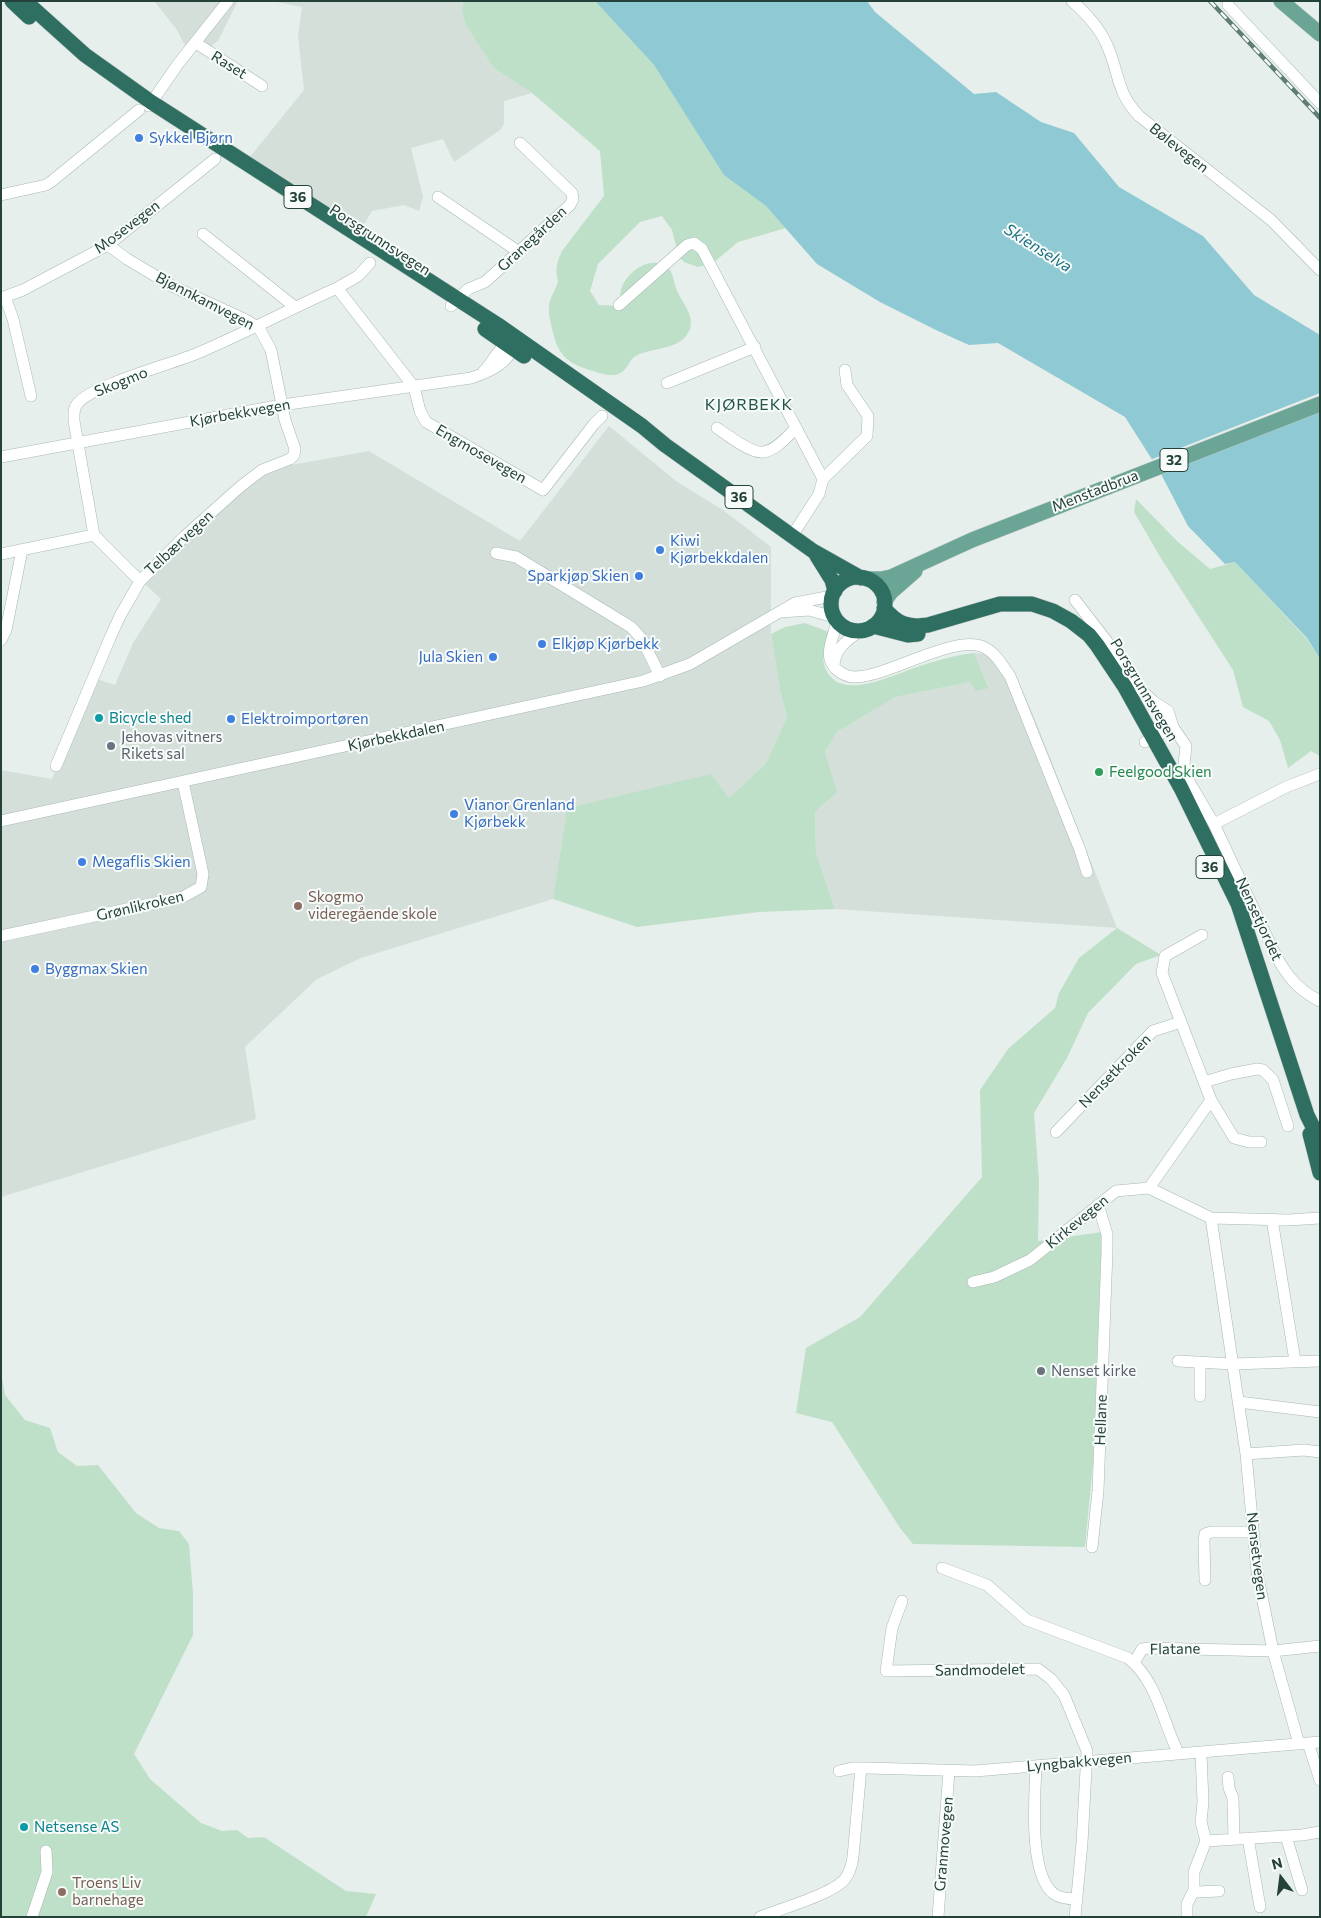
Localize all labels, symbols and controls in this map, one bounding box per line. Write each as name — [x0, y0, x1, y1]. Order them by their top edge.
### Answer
street label: Raset — [208, 47, 250, 83]
street label: Bølevegen — [1146, 119, 1212, 177]
place label: Sykkel Bjørn — [149, 129, 233, 147]
marker: Sykkel Bjørn — [133, 132, 145, 144]
road number: 36 — [284, 186, 312, 208]
street label: Mosevegen — [91, 196, 163, 258]
street label: Porsgrunnsvegen — [326, 201, 434, 279]
street label: Granegården — [494, 202, 570, 276]
water label: Skienselva — [1001, 220, 1075, 276]
street label: Bjønnkamvegen — [153, 268, 257, 334]
street label: Skogmo — [92, 363, 150, 401]
street label: Kjørbekkvegen — [188, 395, 292, 431]
district label: KJØRBEKK — [704, 395, 794, 415]
street label: Engmosevegen — [432, 421, 530, 487]
road number: 32 — [1160, 448, 1188, 472]
street label: Menstadbrua — [1049, 466, 1141, 516]
road number: 36 — [725, 486, 753, 508]
street label: Telbærvegen — [141, 507, 217, 579]
place label: Kiwi Kjørbekkdalen — [670, 532, 768, 567]
marker: Kiwi Kjørbekkdalen — [654, 544, 666, 556]
place label: Sparkjøp Skien — [528, 567, 629, 585]
marker: Sparkjøp Skien — [633, 570, 645, 582]
place label: Elkjøp Kjørbekk — [552, 635, 659, 653]
street label: Porsgrunnsvegen — [1106, 635, 1182, 745]
marker: Elkjøp Kjørbekk — [536, 638, 548, 650]
place label: Jula Skien — [418, 648, 483, 666]
marker: Jula Skien — [487, 651, 499, 663]
place label: Bicycle shed — [109, 709, 191, 727]
place label: Elektroimportøren — [241, 710, 369, 728]
marker: Bicycle shed — [93, 712, 105, 724]
marker: Elektroimportøren — [225, 713, 237, 725]
street label: Kjørbekkdalen — [346, 717, 446, 755]
place label: Jehovas vitners Rikets sal — [121, 728, 222, 763]
marker: Jehovas vitners Rikets sal — [105, 740, 117, 752]
place label: Feelgood Skien — [1109, 763, 1212, 781]
marker: Feelgood Skien — [1093, 766, 1105, 778]
place label: Vianor Grenland Kjørbekk — [464, 796, 575, 831]
marker: Vianor Grenland Kjørbekk — [448, 808, 460, 820]
place label: Megaflis Skien — [92, 853, 191, 871]
marker: Megaflis Skien — [76, 856, 88, 868]
road number: 36 — [1196, 856, 1224, 879]
street label: Nensetjordet — [1232, 875, 1286, 963]
street label: Grønlikroken — [95, 887, 185, 925]
place label: Skogmo videregående skole — [308, 888, 437, 923]
marker: Skogmo videregående skole — [292, 900, 304, 912]
place label: Byggmax Skien — [45, 960, 148, 978]
marker: Byggmax Skien — [29, 963, 41, 975]
street label: Nensetkroken — [1075, 1030, 1155, 1112]
street label: Kirkevegen — [1042, 1191, 1112, 1253]
place label: Nenset kirke — [1051, 1362, 1136, 1380]
marker: Nenset kirke — [1035, 1365, 1047, 1377]
street label: Hellane — [1091, 1394, 1111, 1446]
street label: Nensetvegen — [1243, 1511, 1271, 1601]
street label: Flatane — [1149, 1640, 1201, 1658]
street label: Sandmodelet — [935, 1660, 1025, 1680]
street label: Lyngbakkvegen — [1026, 1748, 1132, 1776]
street label: Granmovegen — [931, 1796, 957, 1892]
place label: Netsense AS — [34, 1818, 119, 1836]
marker: Netsense AS — [18, 1821, 30, 1833]
north arrow — [1256, 1853, 1306, 1903]
text: N — [1270, 1853, 1284, 1873]
place label: Troens Liv barnehage — [72, 1874, 144, 1909]
marker: Troens Liv barnehage — [56, 1886, 68, 1898]

